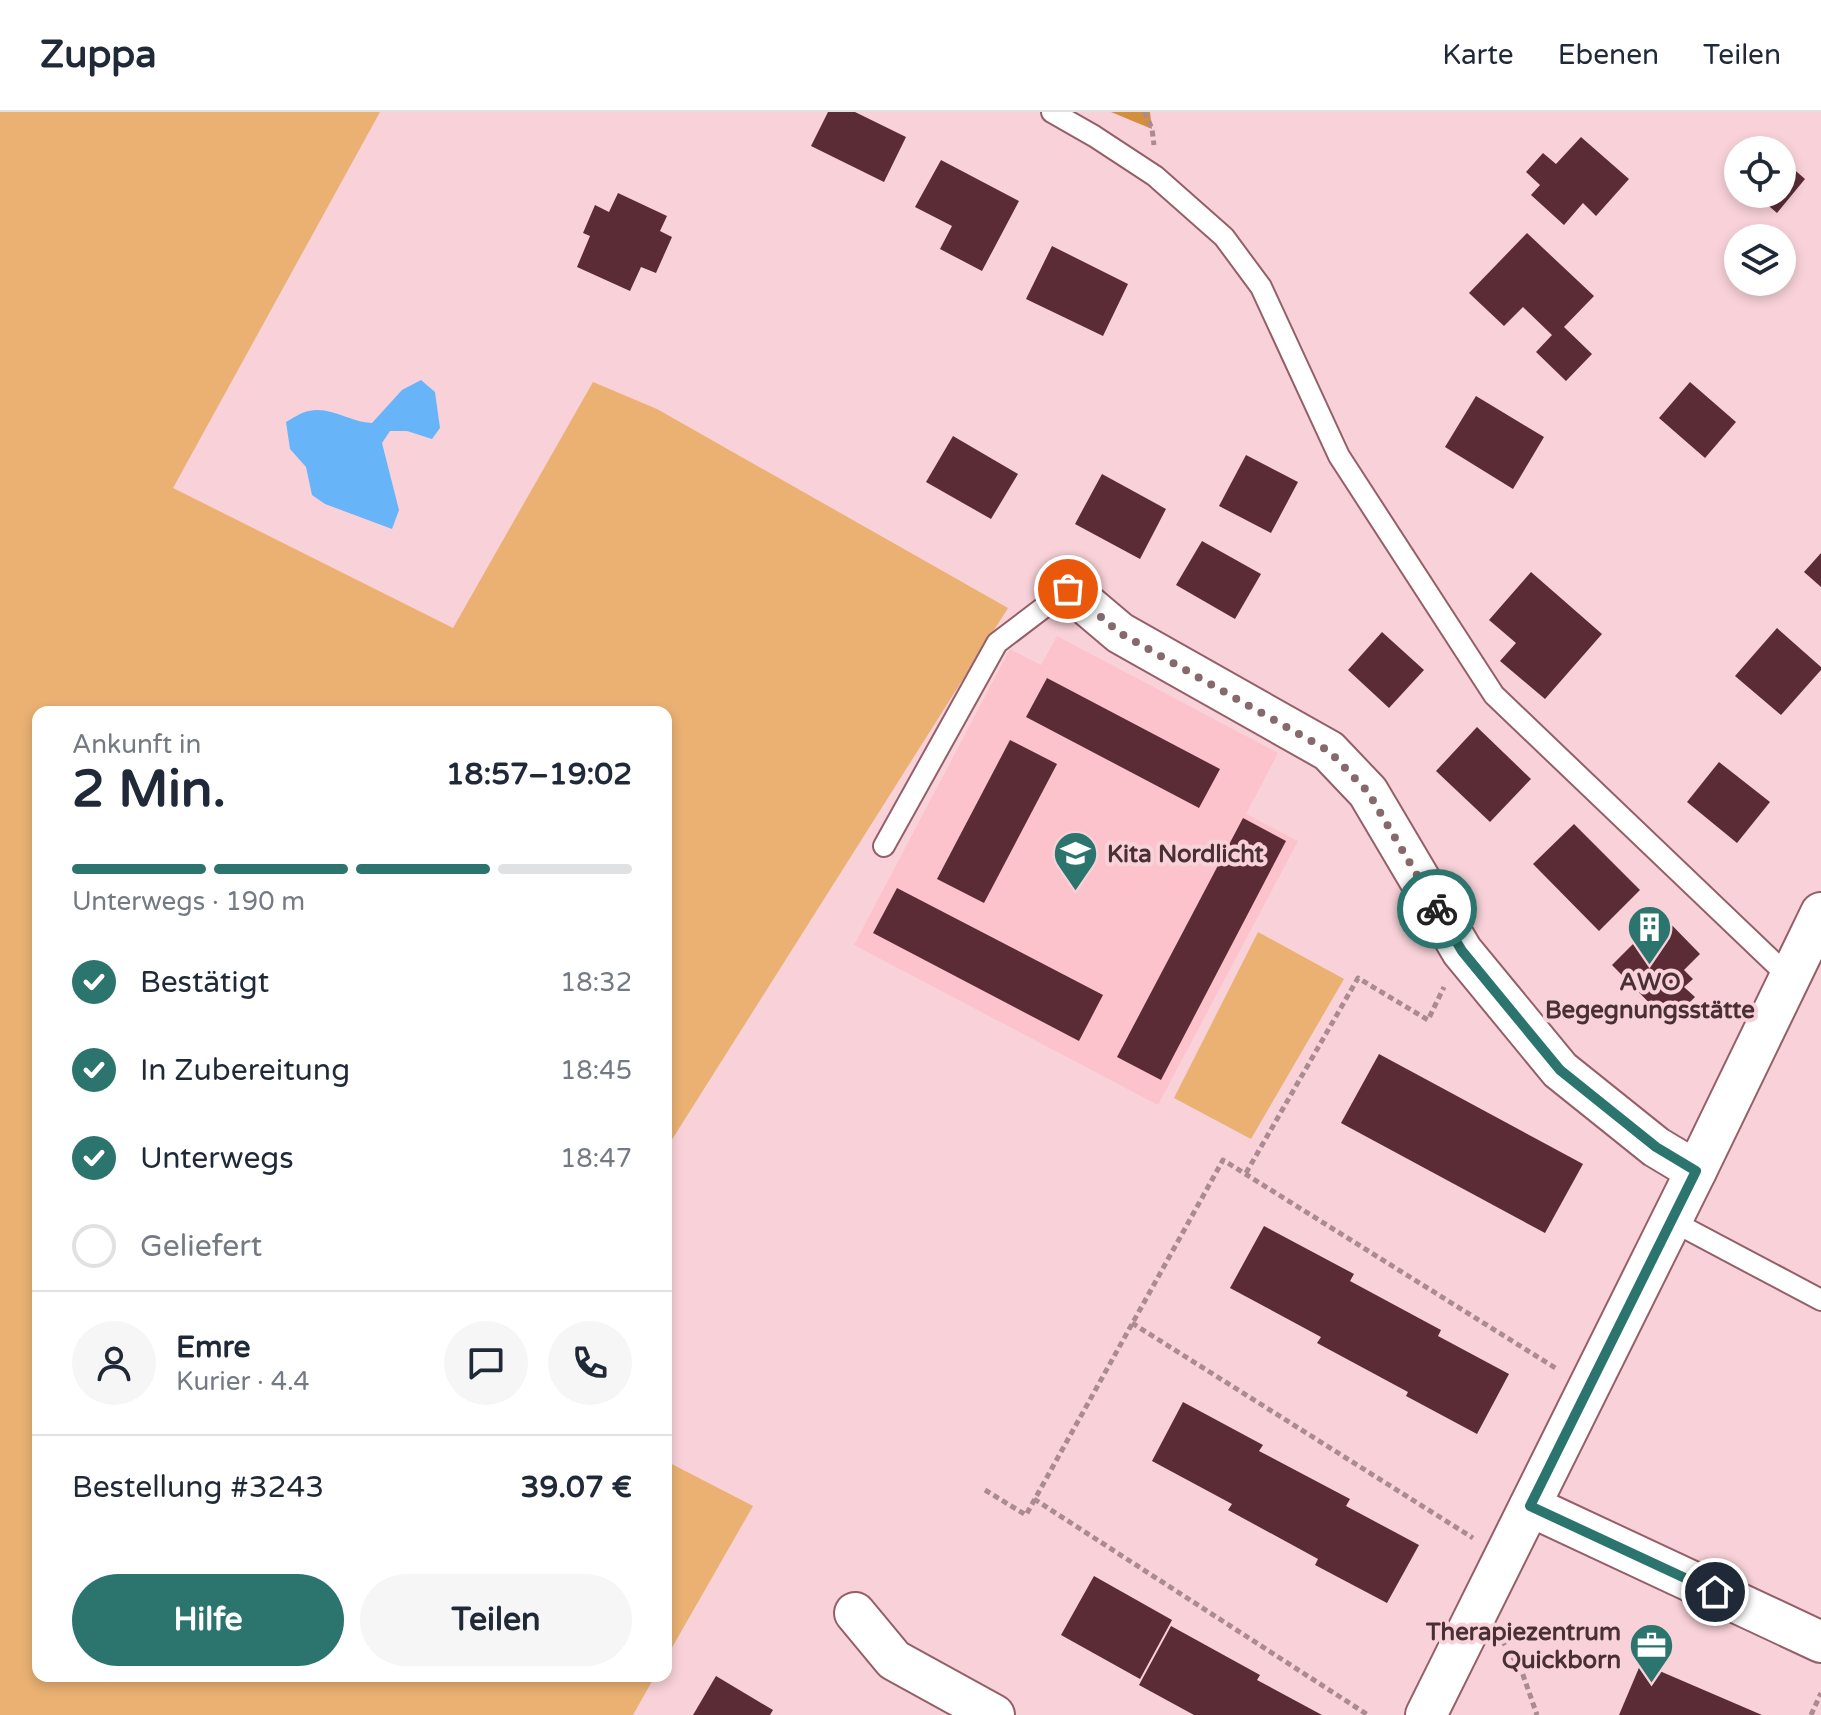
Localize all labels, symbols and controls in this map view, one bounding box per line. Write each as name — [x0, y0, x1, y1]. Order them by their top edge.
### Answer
text: Zuppa — [40, 32, 157, 78]
text: Karte — [1442, 38, 1514, 72]
text: Ebenen — [1558, 38, 1659, 72]
text: Teilen — [1703, 38, 1781, 72]
map controls — [1724, 136, 1796, 296]
button: locate — [1724, 136, 1796, 208]
button: layers — [1724, 224, 1796, 296]
pin — [1034, 555, 1102, 623]
icon: bag — [1046, 567, 1090, 611]
text: Ankunft in — [72, 729, 201, 760]
text: 18:57–19:02 — [446, 756, 632, 793]
text: 2 Min. — [72, 758, 226, 821]
school or university icon: Kita Nordlicht — [1052, 830, 1100, 893]
place label: Kita Nordlicht — [1107, 840, 1265, 869]
courier — [1397, 869, 1477, 949]
text: Unterwegs · 190 m — [72, 886, 305, 917]
icon: bike — [1415, 887, 1459, 931]
building icon: AWO Begegnungsstätte — [1626, 904, 1674, 967]
icon: check — [72, 960, 116, 1004]
text: Bestätigt — [140, 964, 269, 1001]
text: 18:32 — [560, 967, 632, 998]
place label: AWO Begegnungsstätte — [1545, 968, 1755, 1025]
icon: check — [72, 1048, 116, 1092]
text: In Zubereitung — [140, 1052, 350, 1089]
text: 18:45 — [560, 1055, 632, 1086]
icon: check — [72, 1136, 116, 1180]
text: Unterwegs — [140, 1140, 294, 1177]
text: 18:47 — [560, 1143, 632, 1174]
text: Geliefert — [140, 1228, 262, 1265]
button: person — [72, 1321, 156, 1405]
button: chat — [444, 1321, 528, 1405]
button: phone — [548, 1321, 632, 1405]
text: Emre — [176, 1329, 251, 1366]
text: Kurier · 4.4 — [176, 1366, 310, 1397]
text: Bestellung #3243 — [72, 1469, 324, 1506]
text: 39.07 € — [521, 1469, 632, 1506]
pin — [1681, 1558, 1749, 1626]
icon: home — [1693, 1570, 1737, 1614]
button: Hilfe — [72, 1574, 344, 1666]
button: Teilen — [360, 1574, 632, 1666]
place label: Therapiezentrum Quickborn — [1425, 1618, 1621, 1675]
office icon: Therapiezentrum Quickborn — [1628, 1622, 1676, 1685]

